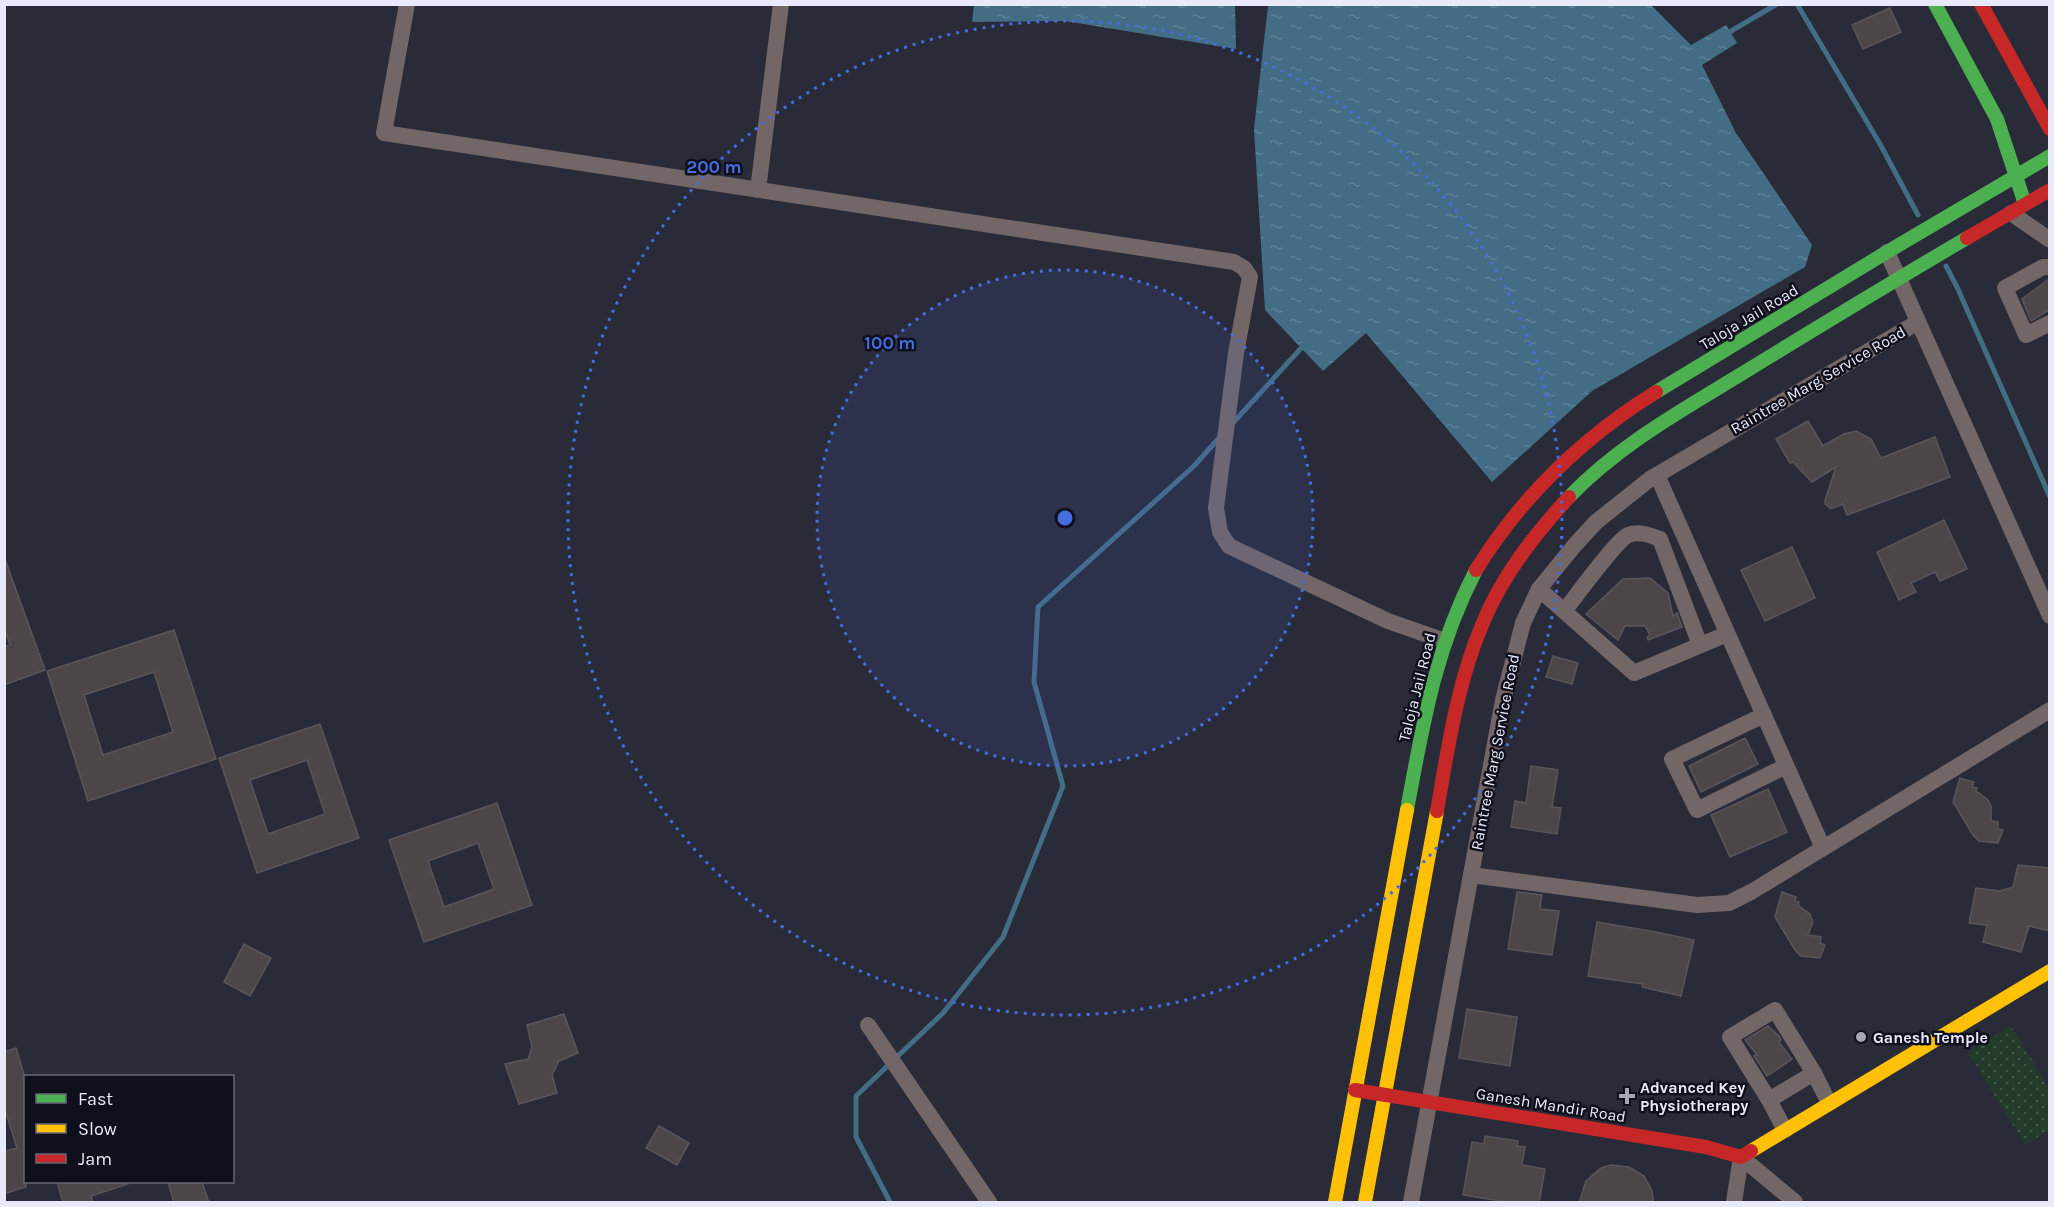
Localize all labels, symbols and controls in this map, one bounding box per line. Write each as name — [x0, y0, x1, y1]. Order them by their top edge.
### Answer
text: 200 m — [686, 156, 742, 178]
street label: Taloja Jail Road — [1696, 280, 1802, 354]
street label: Raintree Marg Service Road — [1727, 322, 1909, 438]
text: 100 m — [865, 332, 915, 354]
centre of rings — [1055, 508, 1075, 528]
street label: Taloja Jail Road — [1394, 631, 1440, 743]
street label: Raintree Marg Service Road — [1467, 652, 1523, 852]
place label: Ganesh Temple — [1873, 1028, 1988, 1047]
marker: Ganesh Temple — [1854, 1030, 1868, 1044]
legend — [24, 1075, 234, 1183]
place label: Advanced Key Physiotherapy — [1640, 1078, 1748, 1115]
street label: Ganesh Mandir Road — [1475, 1084, 1627, 1126]
marker: Advanced Key Physiotherapy — [1618, 1087, 1636, 1105]
text: Fast — [78, 1088, 113, 1110]
text: Slow — [78, 1118, 117, 1140]
text: Jam — [78, 1148, 112, 1170]

